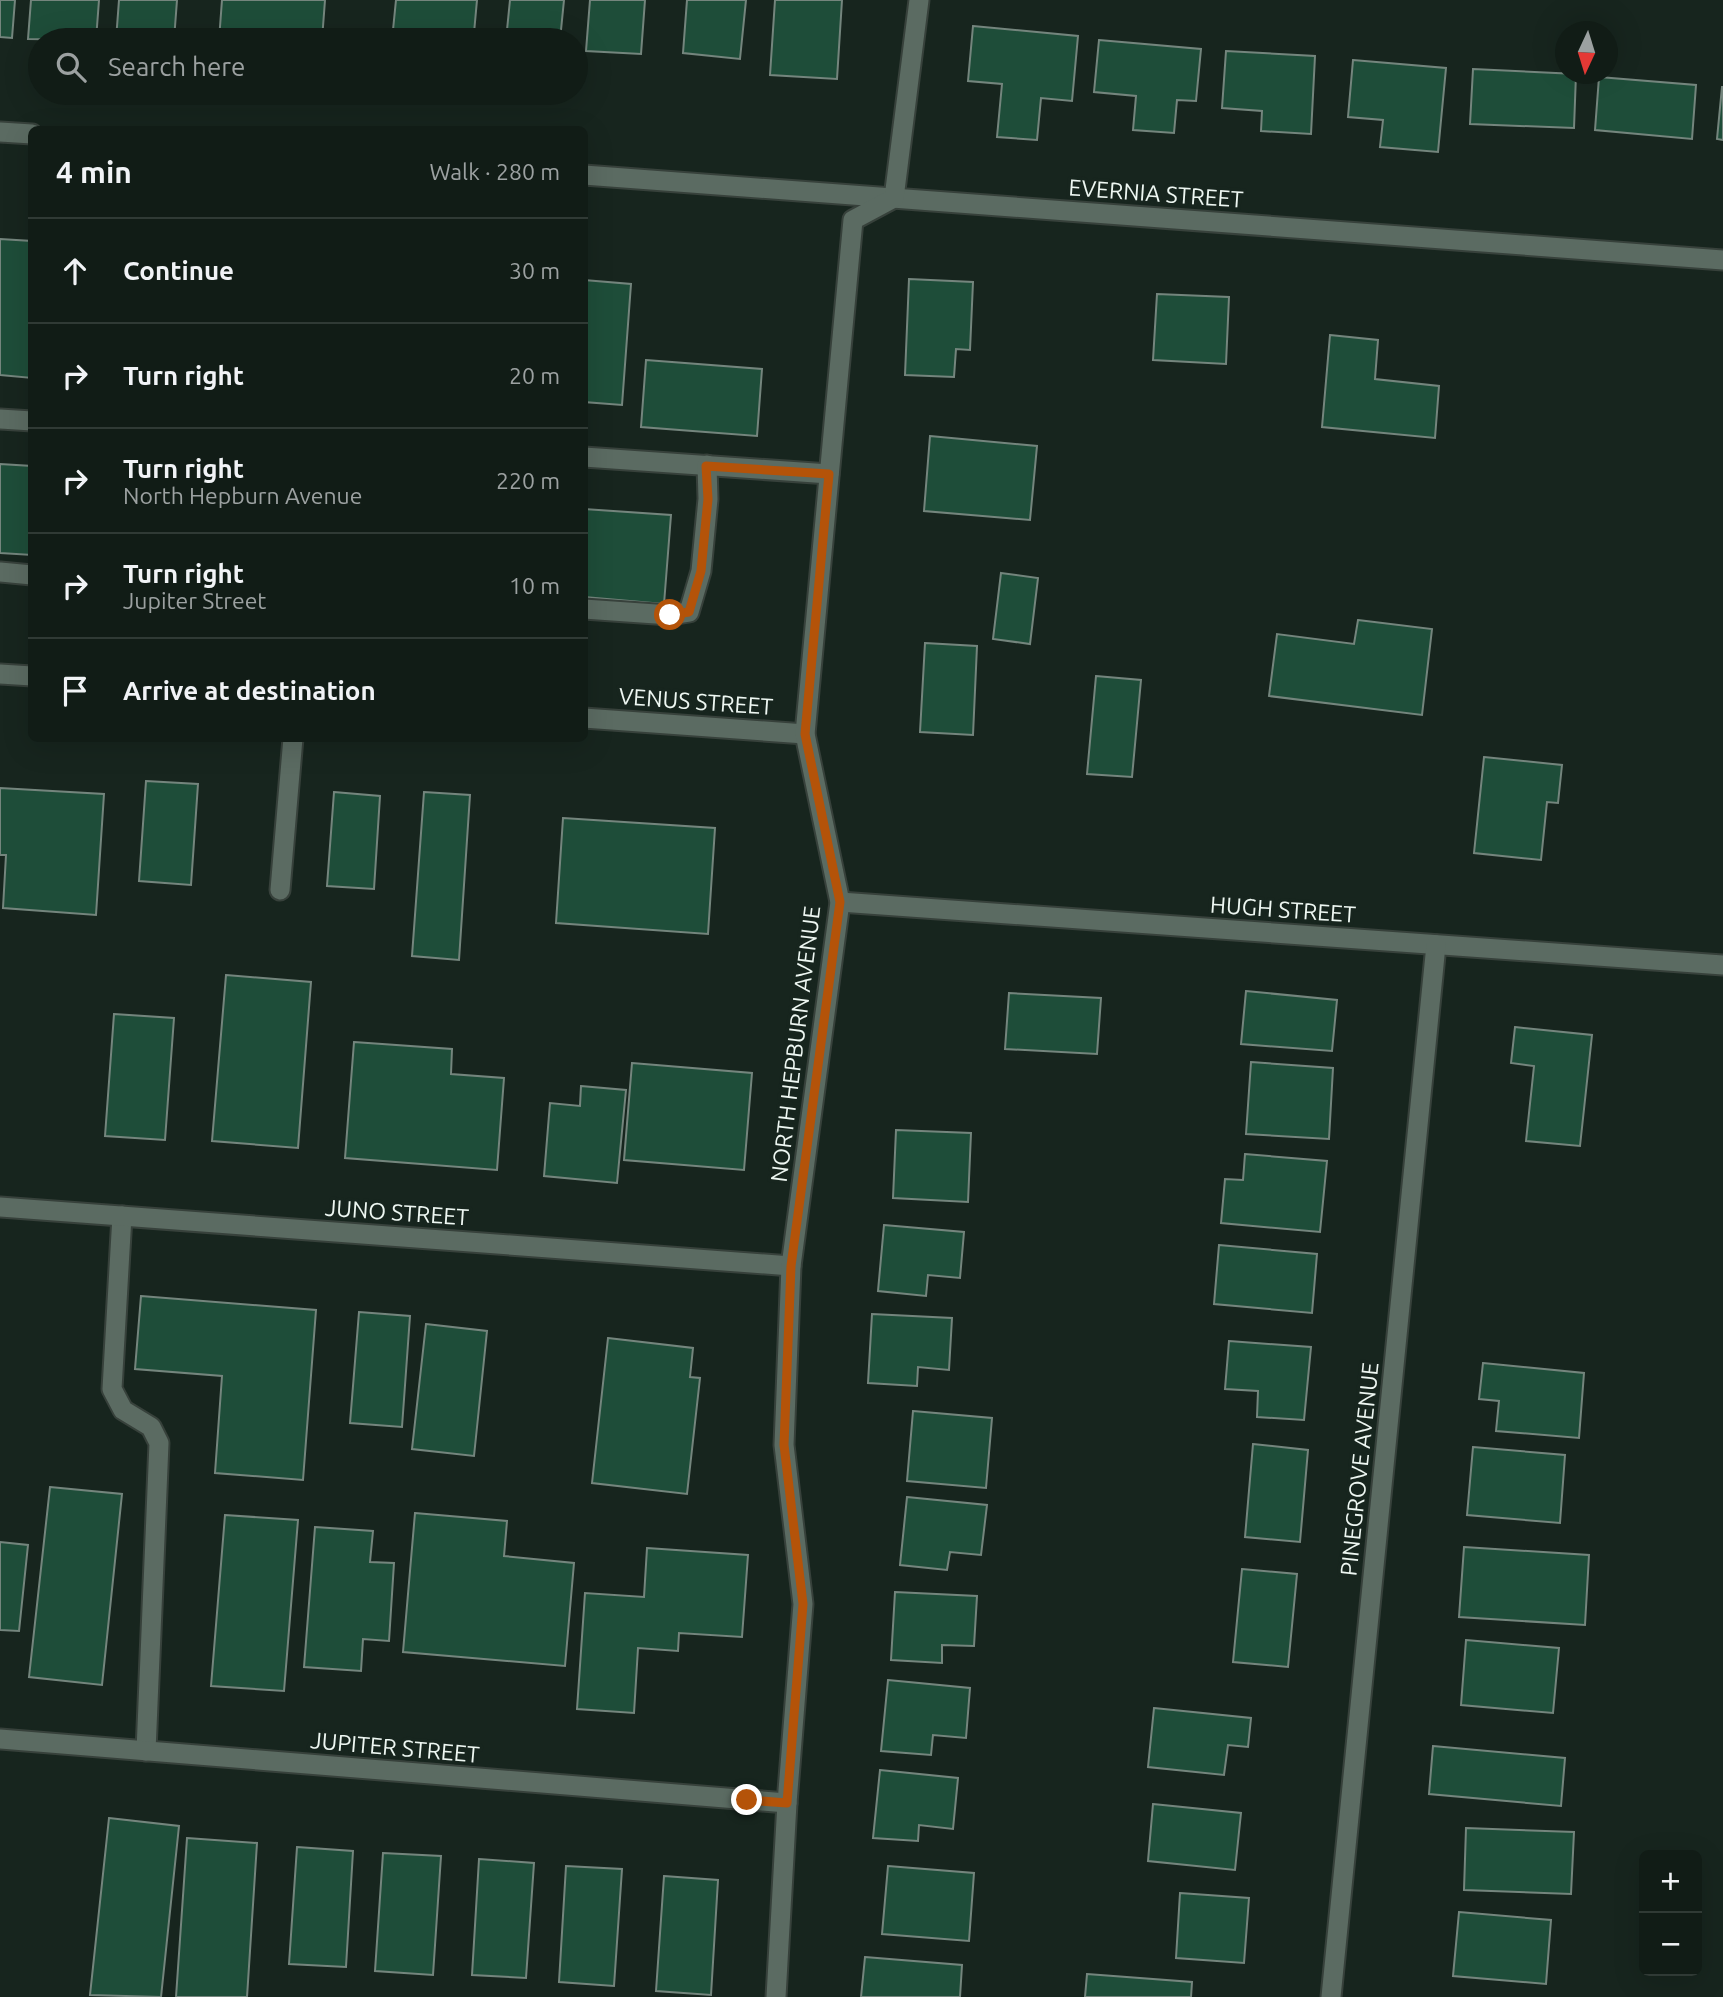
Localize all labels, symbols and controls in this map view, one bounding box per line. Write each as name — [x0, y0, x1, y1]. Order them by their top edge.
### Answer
north arrow — [1555, 21, 1618, 84]
search box — [28, 28, 588, 105]
icon: search — [52, 48, 90, 86]
text: Search here — [108, 52, 245, 81]
text: 4 min — [56, 155, 132, 189]
text: Walk · 280 m — [429, 159, 560, 184]
street label: EVERNIA STREET — [1068, 174, 1244, 212]
icon: ahead — [56, 252, 94, 290]
text: Continue — [123, 256, 234, 285]
text: 30 m — [509, 258, 560, 283]
icon: right — [56, 357, 94, 395]
text: Turn right — [123, 361, 244, 390]
text: 20 m — [509, 363, 560, 388]
text: Turn right — [123, 454, 244, 483]
icon: right — [56, 462, 94, 500]
text: 220 m — [496, 468, 560, 493]
text: North Hepburn Avenue — [123, 483, 362, 508]
text: Turn right — [123, 559, 244, 588]
icon: right — [56, 567, 94, 605]
text: 10 m — [509, 573, 560, 598]
text: Jupiter Street — [123, 588, 266, 613]
route start — [654, 599, 685, 630]
icon: arrive — [56, 672, 94, 710]
text: Arrive at destination — [123, 676, 376, 705]
street label: VENUS STREET — [618, 683, 774, 719]
street label: HUGH STREET — [1209, 891, 1357, 927]
street label: NORTH HEPBURN AVENUE — [766, 904, 824, 1184]
street label: JUNO STREET — [324, 1194, 470, 1230]
street label: PINEGROVE AVENUE — [1335, 1361, 1383, 1577]
street label: JUPITER STREET — [309, 1727, 481, 1767]
route end — [731, 1784, 762, 1815]
map controls — [1639, 1850, 1702, 1976]
button: + — [1639, 1850, 1702, 1913]
button: − — [1639, 1913, 1702, 1976]

